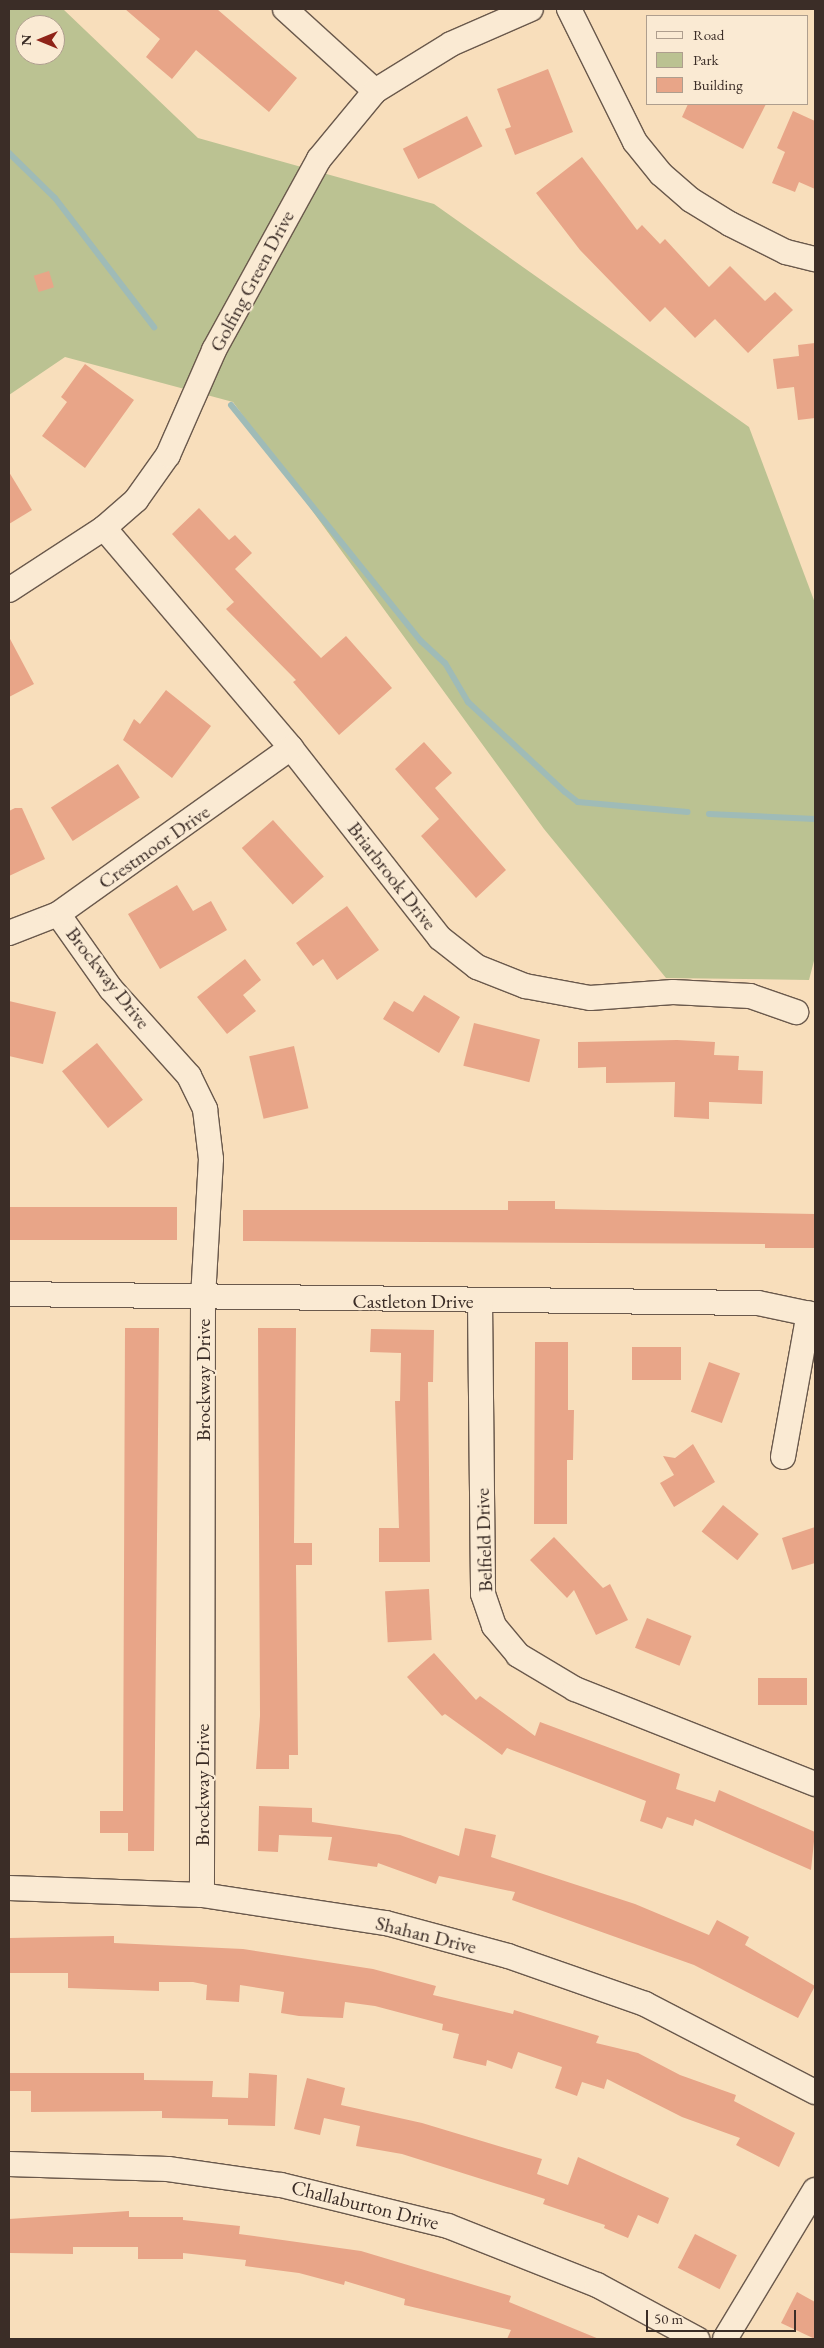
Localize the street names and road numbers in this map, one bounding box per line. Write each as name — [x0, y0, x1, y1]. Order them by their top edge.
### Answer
street label: Golfing Green Drive — [205, 206, 299, 356]
street label: Crestmoor Drive — [94, 800, 214, 894]
street label: Briarbrook Drive — [342, 817, 442, 935]
street label: Brockway Drive — [61, 922, 155, 1034]
street label: Castleton Drive — [353, 1289, 473, 1313]
street label: Brockway Drive — [191, 1319, 215, 1441]
street label: Belfield Drive — [470, 1488, 498, 1592]
street label: Brockway Drive — [190, 1724, 214, 1846]
street label: Shahan Drive — [373, 1911, 479, 1959]
street label: Challaburton Drive — [289, 2175, 441, 2235]

